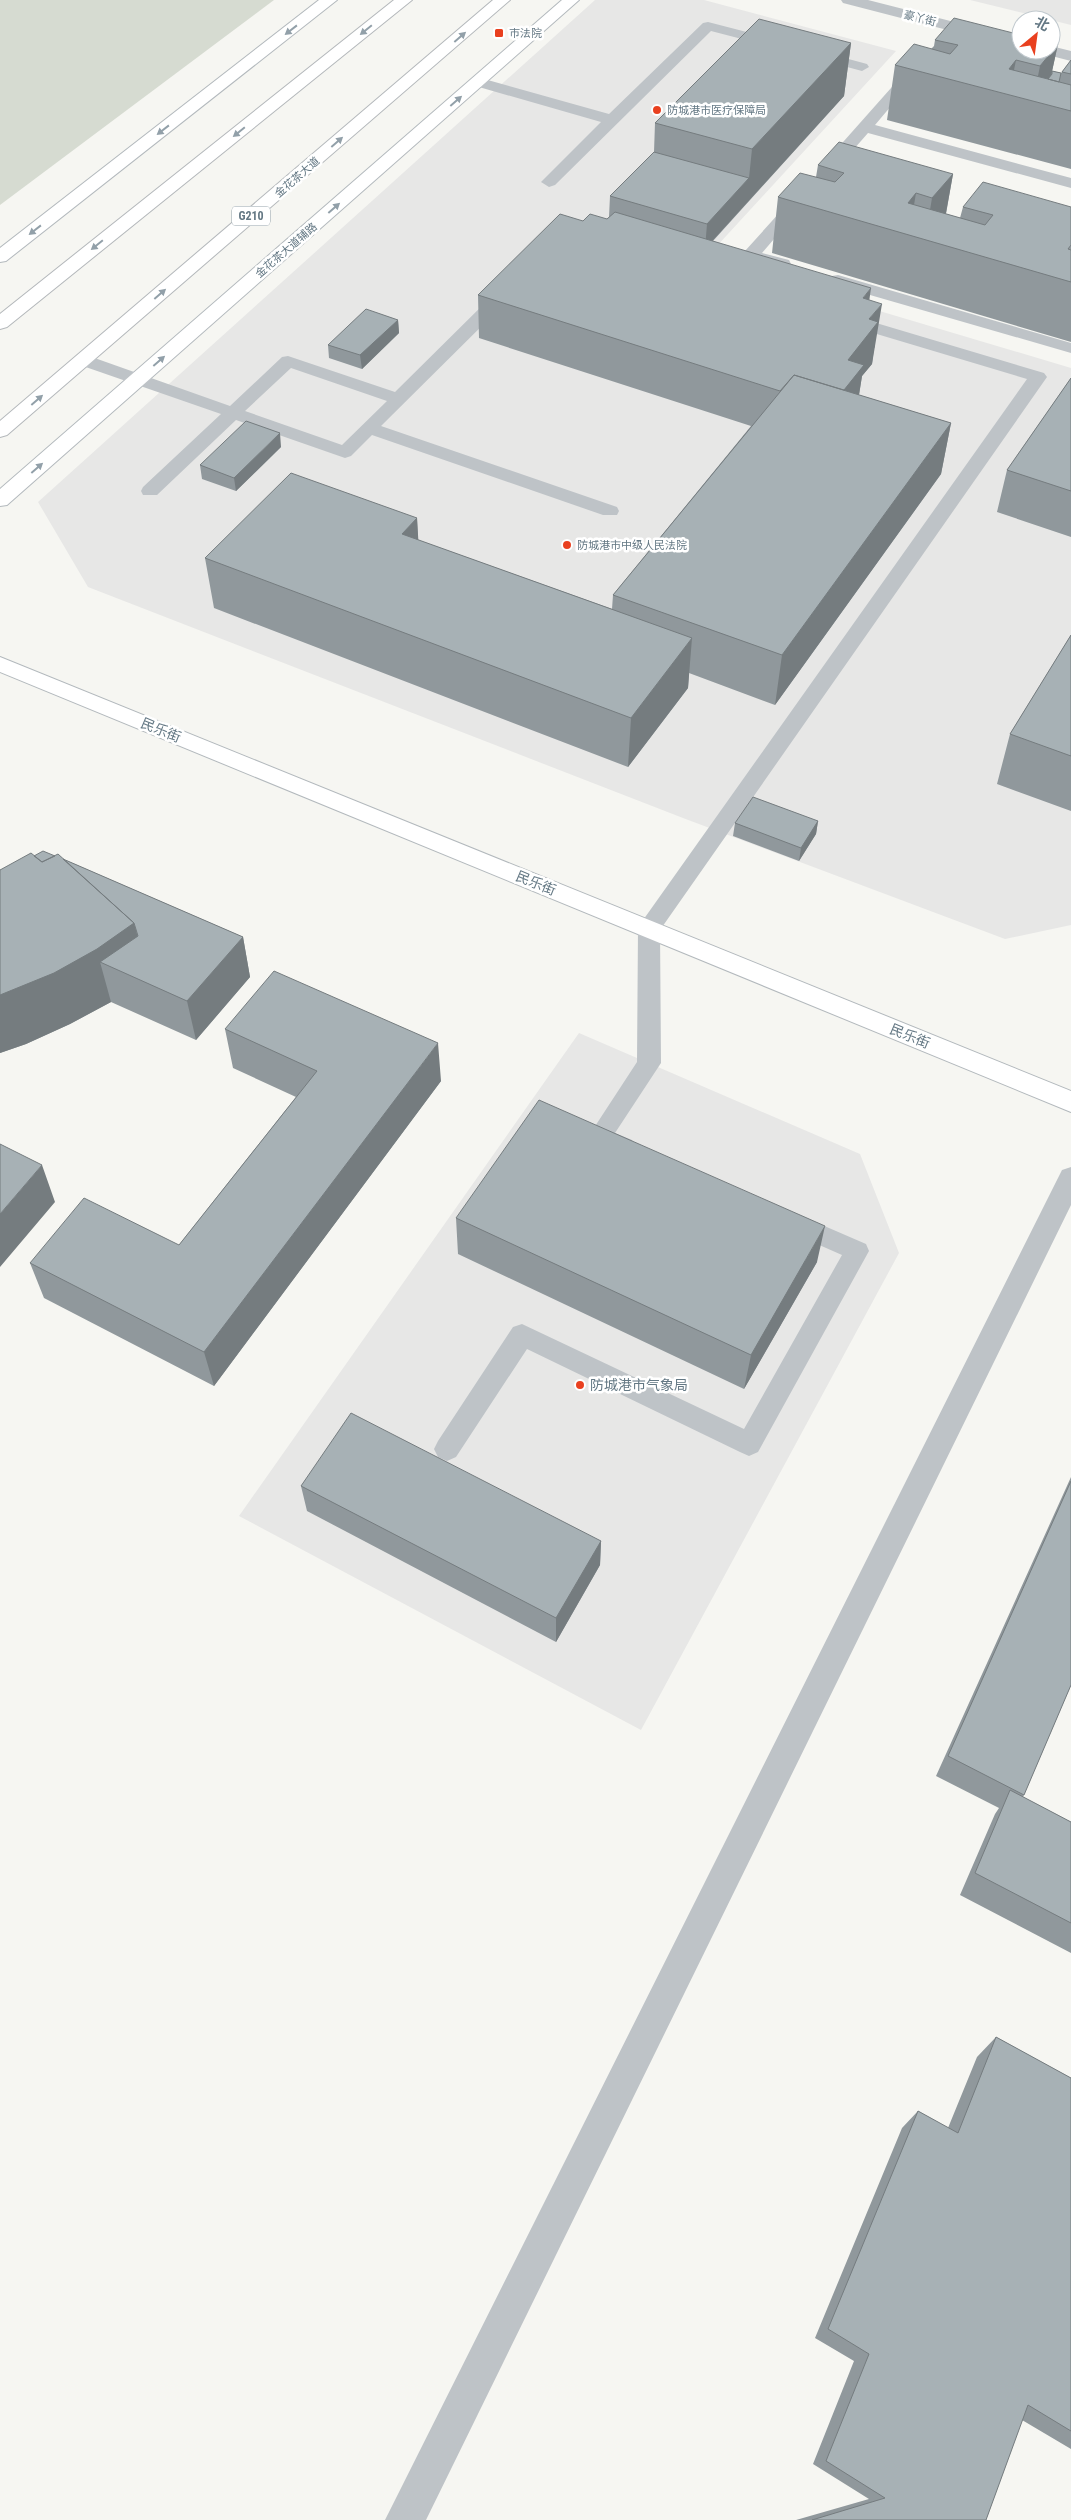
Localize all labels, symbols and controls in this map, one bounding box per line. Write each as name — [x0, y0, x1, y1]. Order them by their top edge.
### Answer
street label: 豪丫街 — [902, 8, 937, 29]
north arrow — [1011, 10, 1061, 60]
text: 北 — [1032, 13, 1052, 34]
one-way arrow — [284, 25, 298, 35]
one-way arrow — [360, 25, 373, 36]
marker: 巿法院 — [493, 27, 505, 39]
place label: 巿法院 — [509, 27, 542, 40]
one-way arrow — [453, 31, 466, 42]
one-way arrow — [450, 95, 463, 106]
marker: 防城港市医疗保障局 — [651, 104, 663, 116]
place label: 防城港市医疗保障局 — [667, 104, 766, 117]
one-way arrow — [156, 125, 170, 135]
one-way arrow — [233, 126, 246, 137]
one-way arrow — [330, 137, 343, 148]
street label: 金花茶大道 — [272, 154, 322, 200]
one-way arrow — [327, 202, 340, 213]
road number: G210 — [232, 207, 270, 226]
street label: 金花茶大道辅路 — [253, 220, 320, 281]
one-way arrow — [28, 225, 42, 235]
one-way arrow — [91, 240, 104, 251]
one-way arrow — [154, 288, 166, 300]
one-way arrow — [152, 355, 164, 367]
one-way arrow — [30, 394, 43, 405]
one-way arrow — [30, 462, 42, 474]
marker: 防城港市中级人民法院 — [561, 539, 573, 551]
place label: 防城港市中级人民法院 — [577, 539, 687, 552]
street label: 民乐街 — [139, 715, 183, 745]
street label: 民乐街 — [514, 868, 558, 898]
street label: 民乐街 — [888, 1021, 932, 1051]
place label: 防城港市气象局 — [590, 1377, 688, 1393]
marker: 防城港市气象局 — [574, 1379, 586, 1391]

